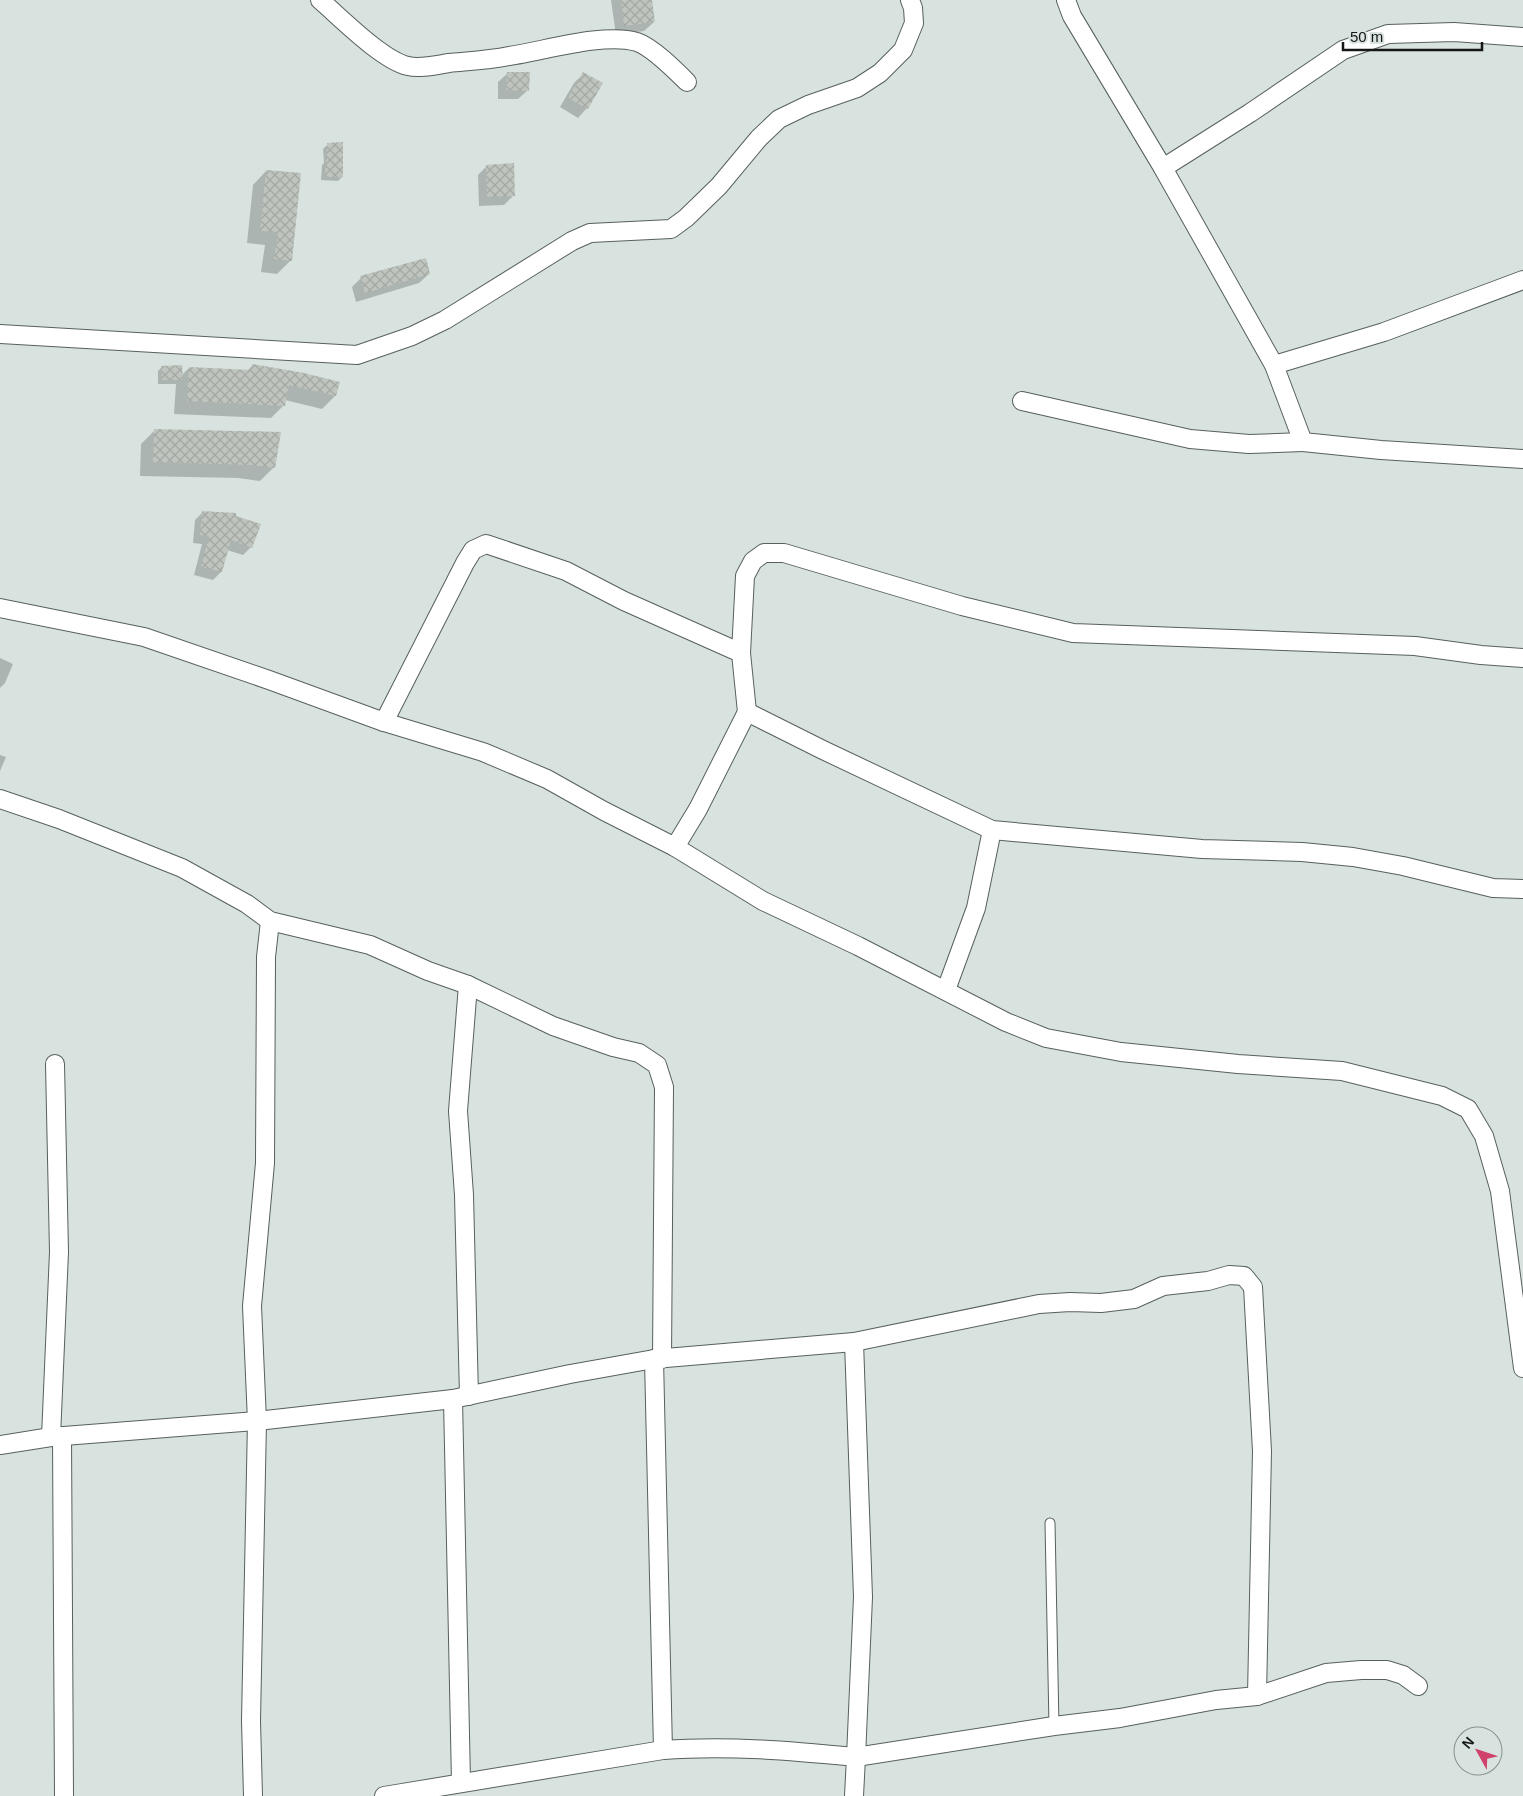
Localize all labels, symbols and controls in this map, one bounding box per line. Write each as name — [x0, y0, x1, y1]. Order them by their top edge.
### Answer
scale bar — [1343, 20, 1482, 52]
text: 50 m — [1350, 28, 1383, 45]
north arrow — [1453, 1726, 1503, 1776]
text: N — [1459, 1734, 1477, 1752]

